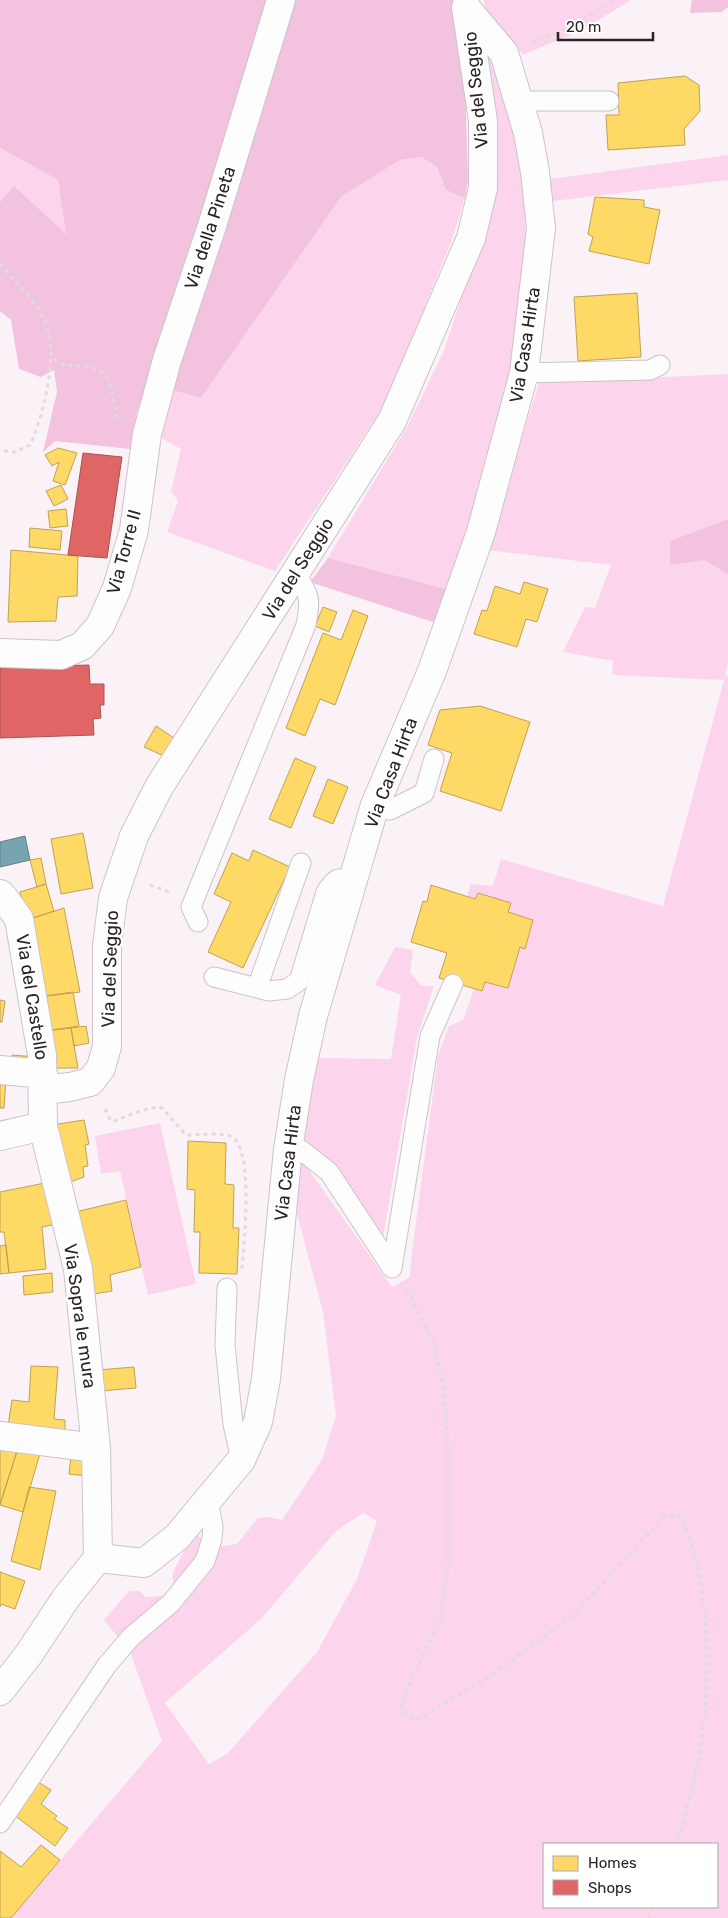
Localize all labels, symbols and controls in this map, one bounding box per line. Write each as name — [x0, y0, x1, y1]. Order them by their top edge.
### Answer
scale bar — [558, 10, 653, 42]
text: 20 m — [566, 18, 601, 36]
street label: Via del Seggio — [459, 30, 493, 150]
street label: Via della Pineta — [180, 164, 240, 292]
street label: Via Casa Hirta — [505, 286, 545, 404]
street label: Via Torre II — [102, 507, 146, 597]
street label: Via del Seggio — [258, 513, 338, 625]
street label: Via Casa Hirta — [360, 714, 422, 832]
street label: Via del Seggio — [97, 910, 123, 1028]
street label: Via del Castello — [11, 932, 53, 1062]
street label: Via Casa Hirta — [270, 1104, 306, 1222]
street label: Via Sopra le mura — [59, 1242, 101, 1390]
legend — [543, 1843, 718, 1908]
text: Homes — [588, 1854, 637, 1872]
text: Shops — [588, 1879, 632, 1897]

